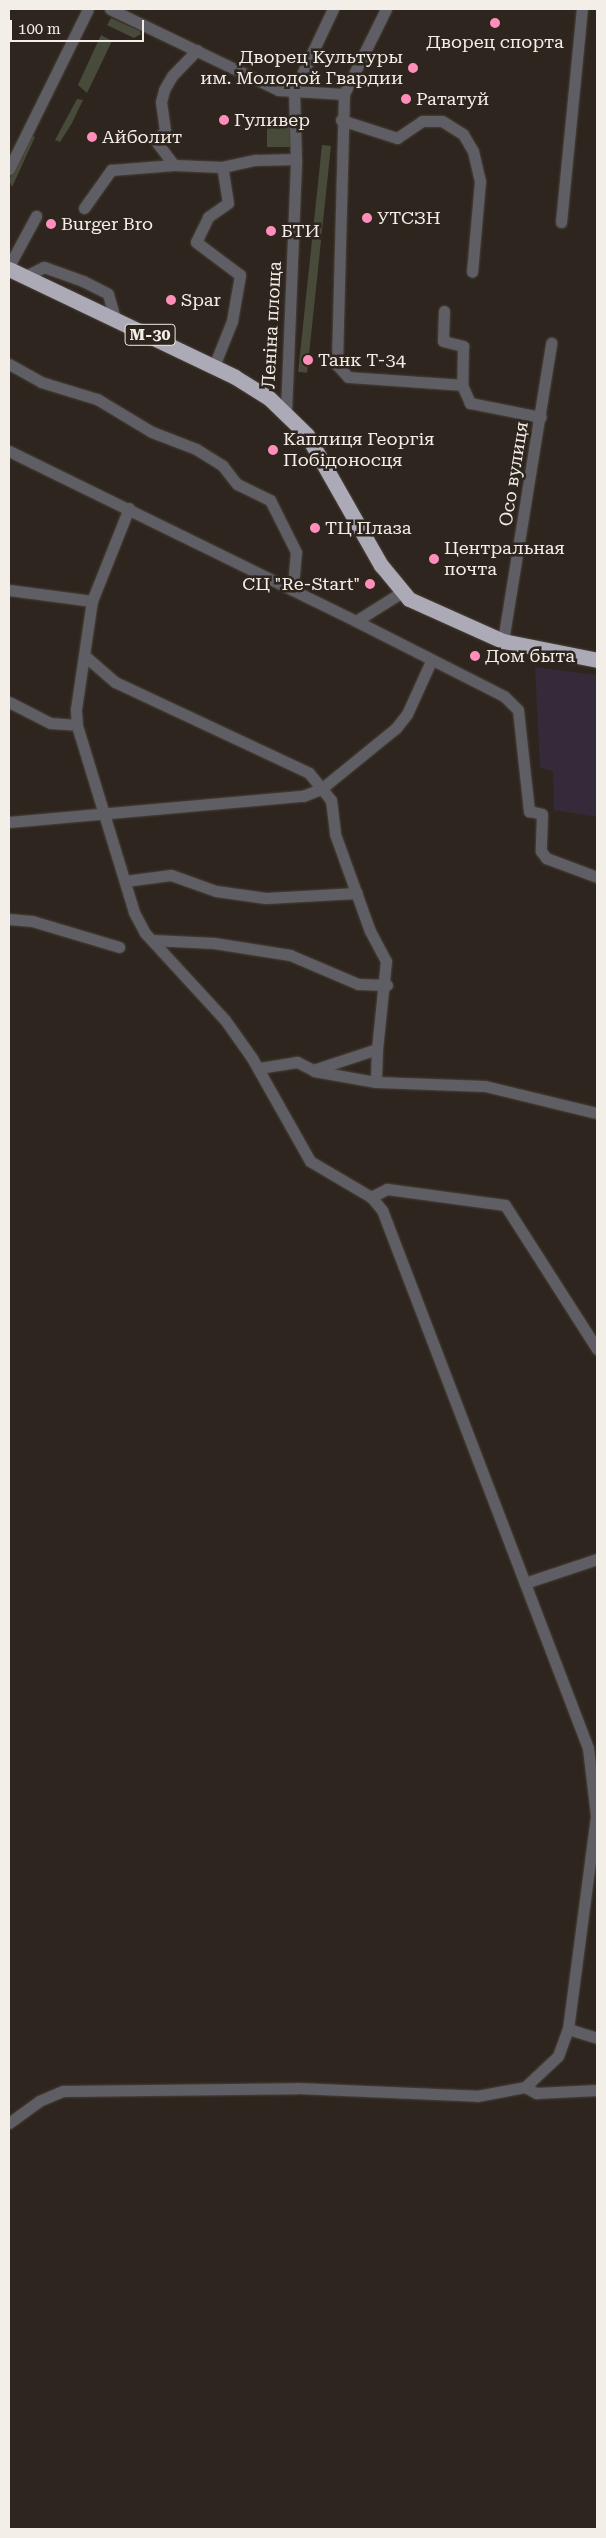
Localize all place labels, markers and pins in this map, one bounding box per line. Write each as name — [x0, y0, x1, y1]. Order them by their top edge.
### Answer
marker: Дворец спорта — [489, 17, 501, 29]
place label: Дворец спорта — [426, 31, 564, 53]
place label: Дворец Культуры им. Молодой Гвардии — [200, 47, 403, 90]
marker: Дворец Культуры им. Молодой Гвардии — [407, 62, 419, 74]
place label: Рататуй — [416, 88, 489, 110]
marker: Рататуй — [400, 93, 412, 105]
place label: Гуливер — [234, 109, 310, 131]
marker: Гуливер — [218, 114, 230, 126]
place label: Айболит — [102, 126, 182, 148]
marker: Айболит — [86, 131, 98, 143]
place label: УТСЗН — [377, 207, 441, 229]
marker: УТСЗН — [361, 212, 373, 224]
place label: Burger Bro — [61, 213, 153, 235]
marker: Burger Bro — [45, 218, 57, 230]
place label: БТИ — [281, 220, 320, 242]
marker: БТИ — [265, 225, 277, 237]
place label: Spar — [181, 289, 221, 311]
marker: Spar — [165, 294, 177, 306]
place label: Танк Т-34 — [318, 349, 406, 371]
marker: Танк Т-34 — [302, 354, 314, 366]
place label: Каплиця Георгія Побідоносця — [283, 429, 435, 472]
marker: Каплиця Георгія Побідоносця — [267, 444, 279, 456]
place label: ТЦ Плаза — [325, 517, 412, 539]
marker: ТЦ Плаза — [309, 522, 321, 534]
place label: Центральная почта — [444, 538, 565, 580]
marker: Центральная почта — [428, 553, 440, 565]
place label: СЦ "Re-Start" — [242, 573, 360, 595]
marker: СЦ "Re-Start" — [364, 578, 376, 590]
place label: Дом быта — [485, 645, 575, 667]
marker: Дом быта — [469, 650, 481, 662]

